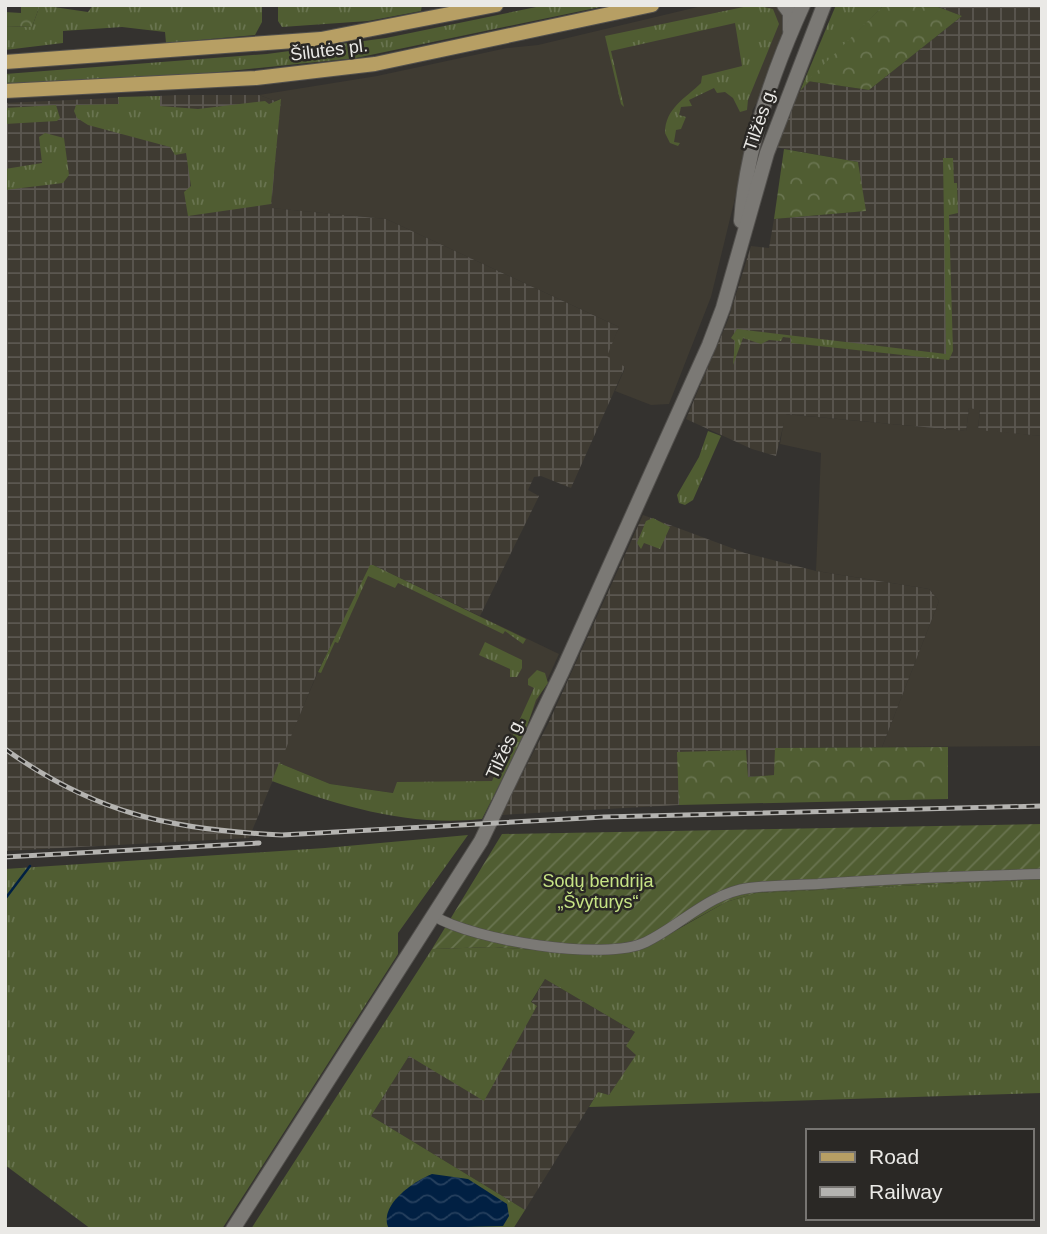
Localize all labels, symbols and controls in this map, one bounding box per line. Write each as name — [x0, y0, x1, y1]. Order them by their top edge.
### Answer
street label: Šilutės pl. — [289, 34, 369, 65]
street label: Tilžės g. — [740, 84, 780, 154]
street label: Tilžės g. — [482, 714, 528, 782]
park label: Sodų bendrija „Švyturys“ — [542, 871, 655, 912]
legend — [806, 1129, 1033, 1220]
text: Road — [869, 1145, 919, 1168]
text: Railway — [869, 1180, 943, 1203]

